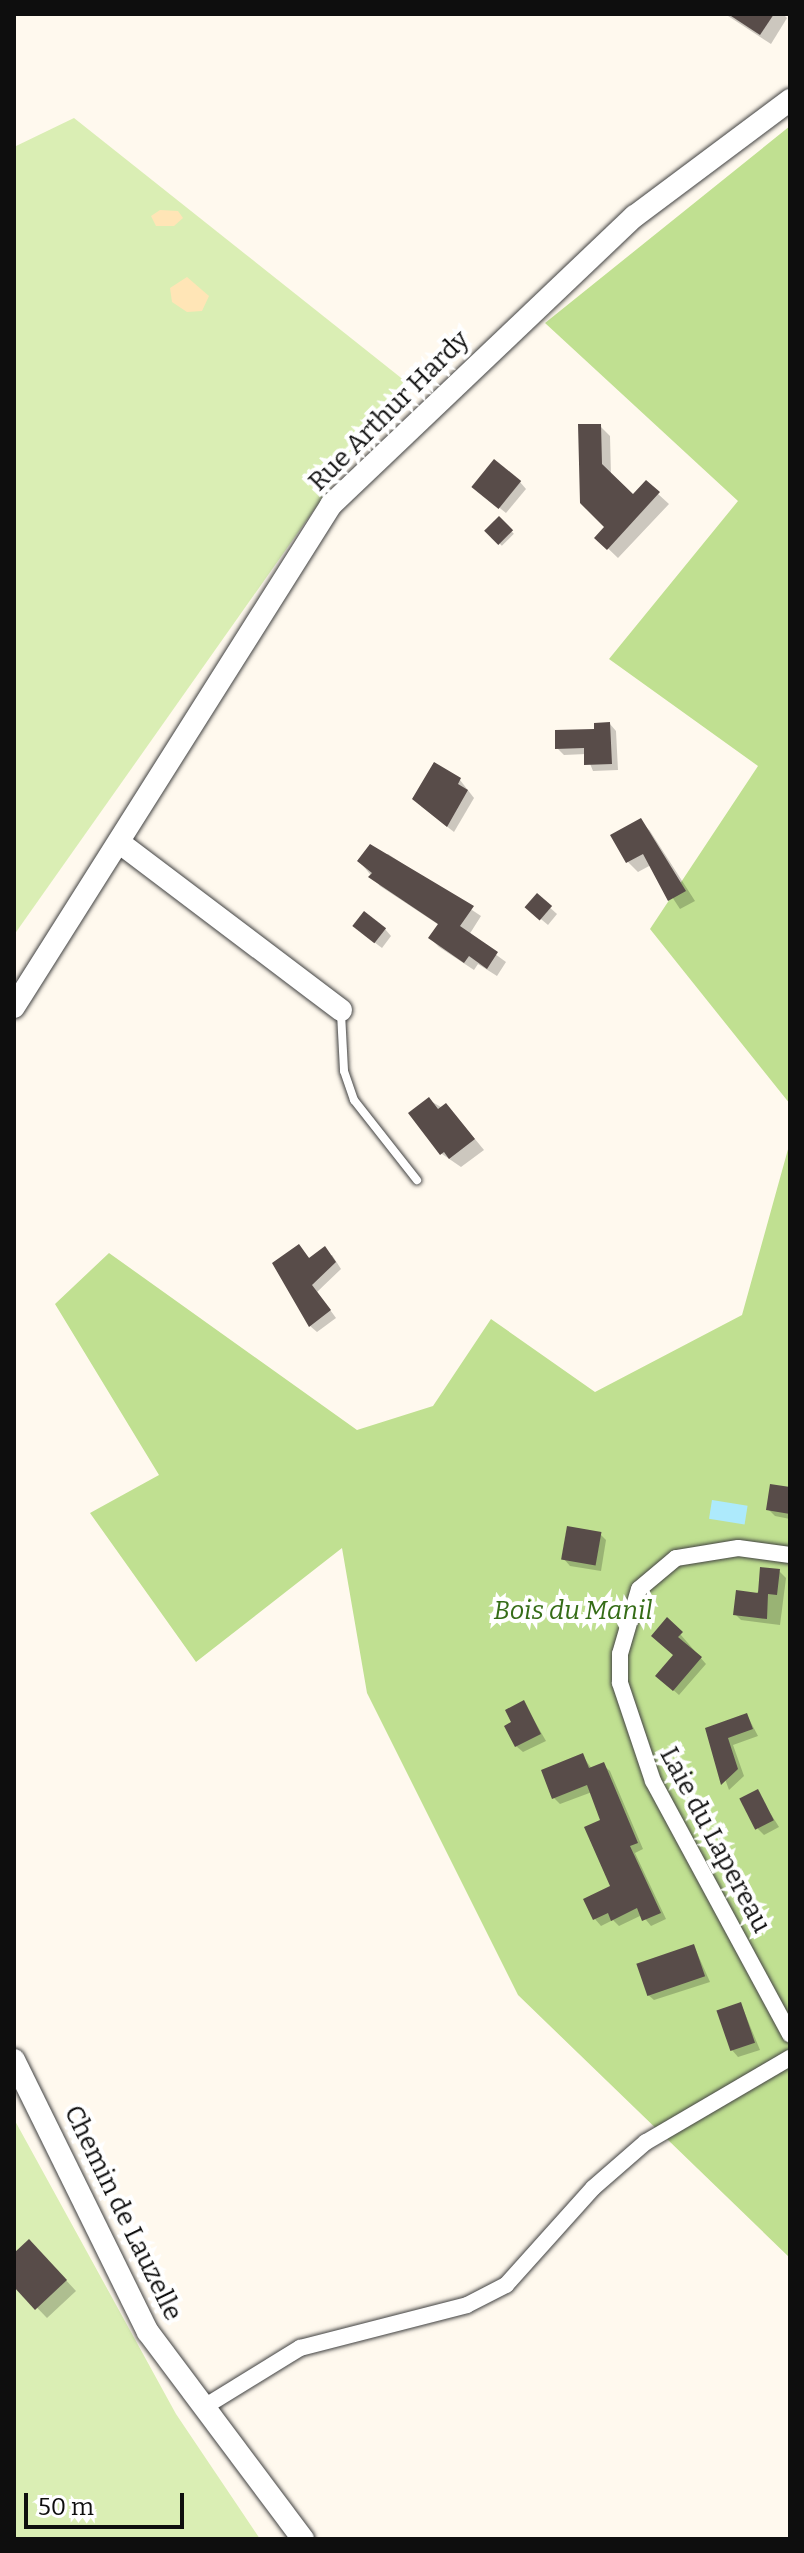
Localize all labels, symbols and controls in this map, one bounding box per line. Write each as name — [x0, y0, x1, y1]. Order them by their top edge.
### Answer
street label: Rue Arthur Hardy — [302, 324, 476, 498]
park label: Bois du Manil — [494, 1595, 652, 1627]
street label: Laie du Lapereau — [653, 1742, 777, 1938]
street label: Chemin de Lauzelle — [57, 2100, 189, 2326]
scale bar — [28, 2477, 188, 2527]
text: 50 m — [38, 2493, 94, 2521]

